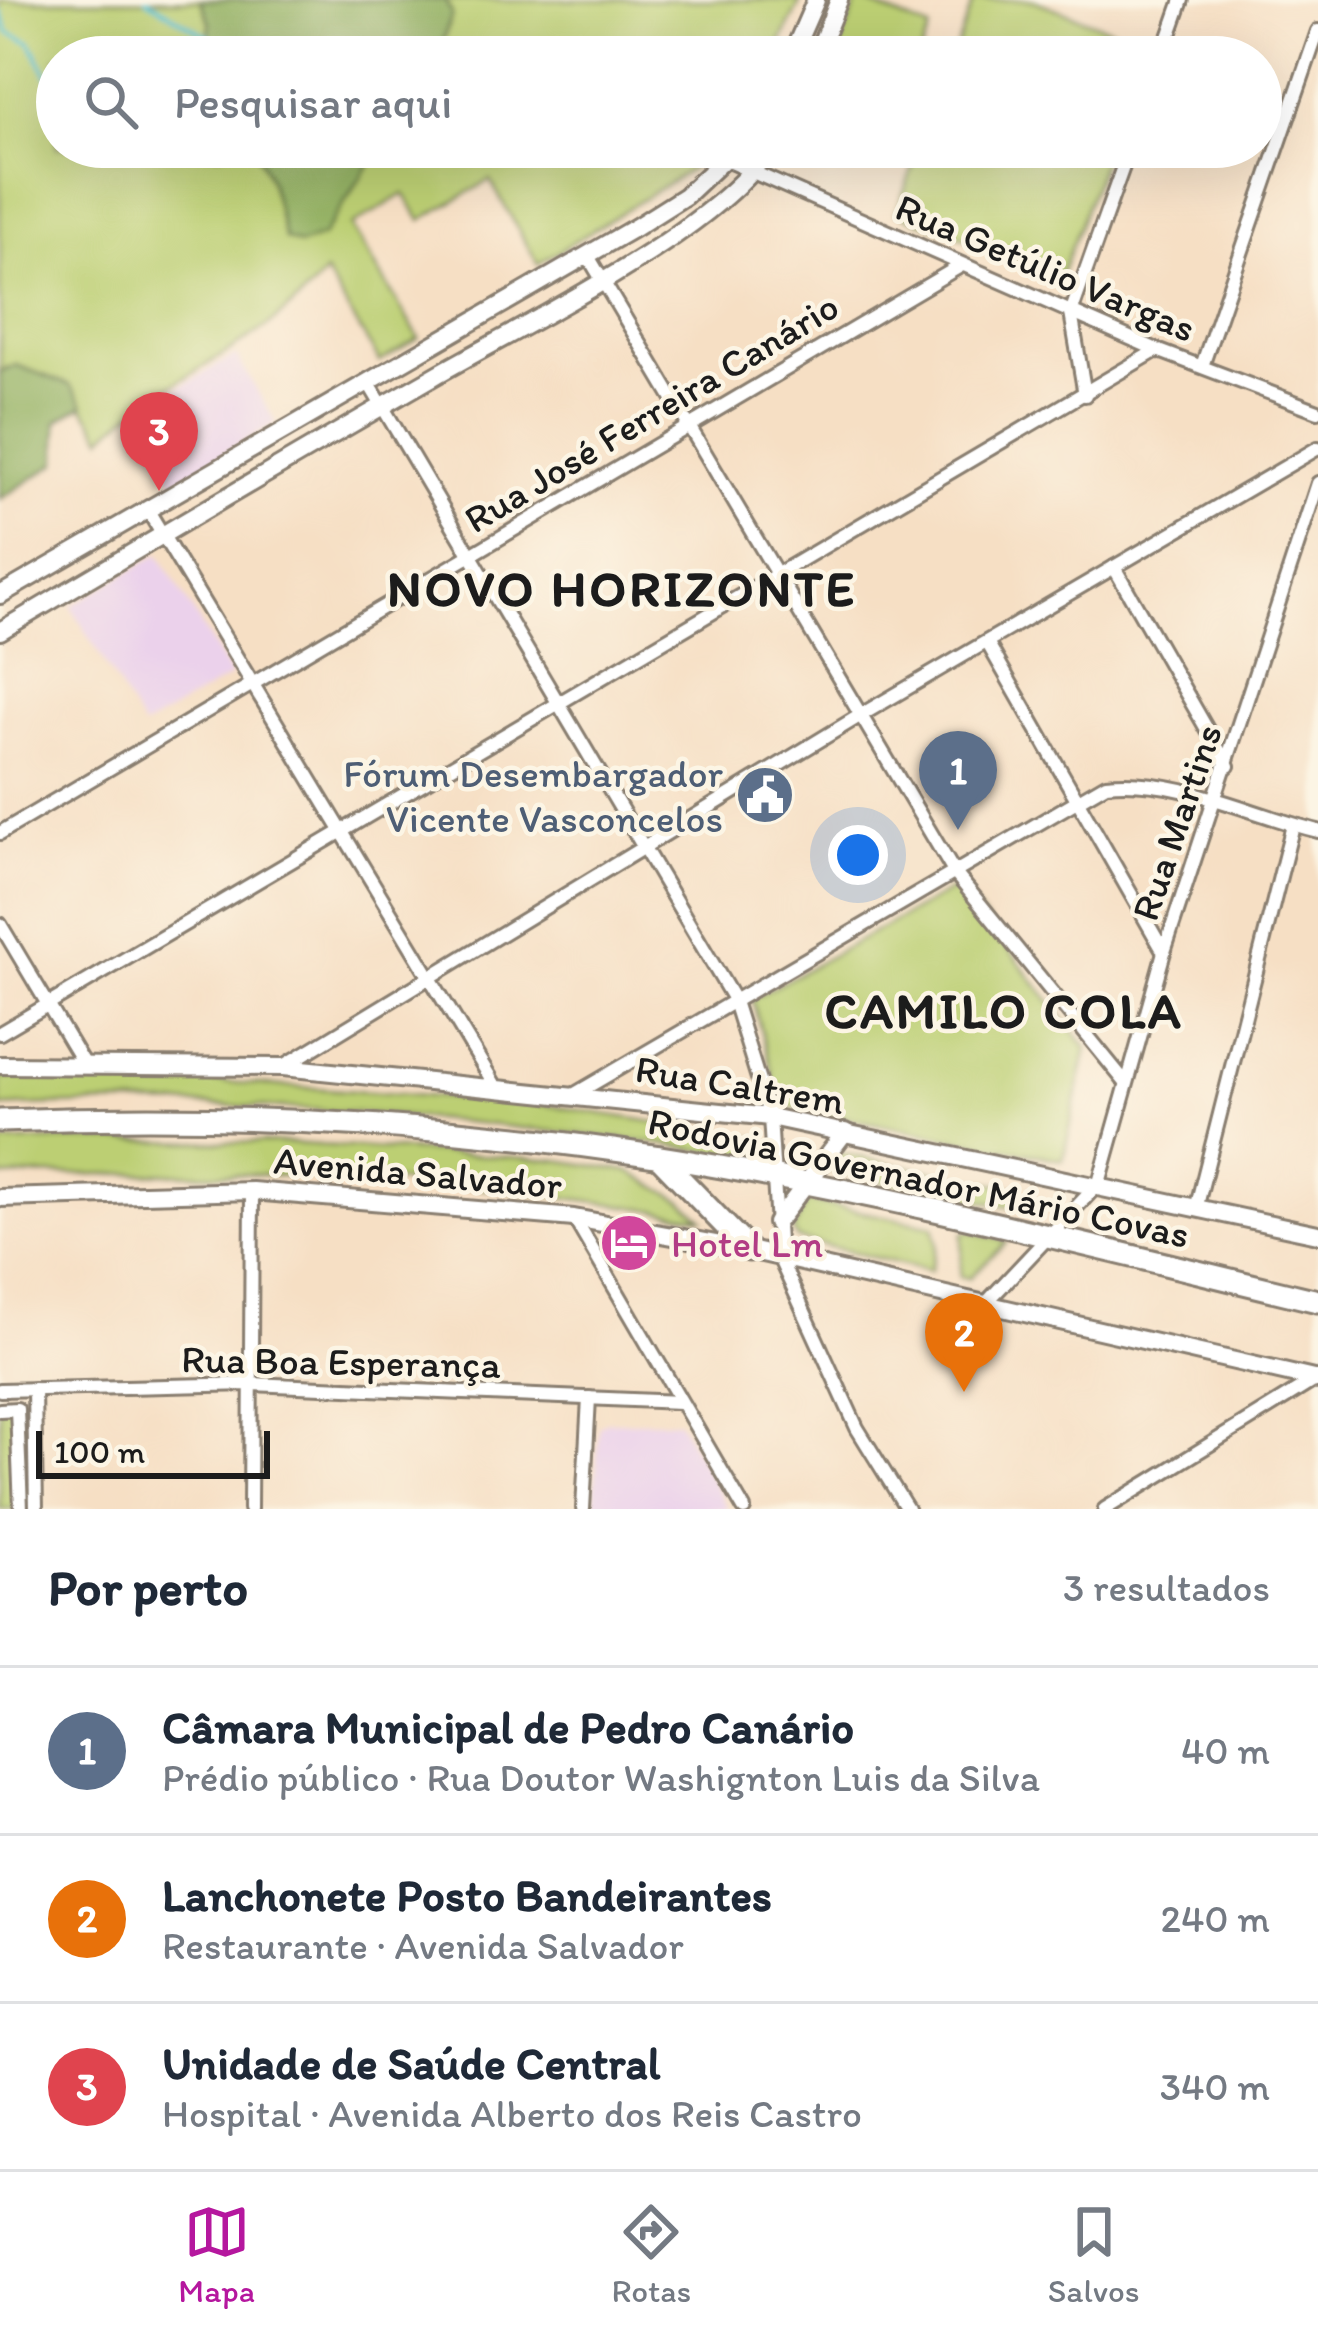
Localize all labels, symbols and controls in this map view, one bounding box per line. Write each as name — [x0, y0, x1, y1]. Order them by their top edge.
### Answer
search box — [36, 36, 1282, 168]
icon: search — [78, 69, 144, 135]
text: Pesquisar aqui — [174, 75, 452, 129]
street label: Rua Getúlio Vargas — [889, 183, 1203, 352]
street label: Rua José Ferreira Canário — [456, 282, 847, 543]
pin: 3 — [120, 392, 198, 491]
district label: NOVO HORIZONTE — [387, 558, 857, 619]
street label: Rua Martins — [1121, 718, 1232, 926]
pin: 1 — [919, 731, 997, 830]
place label: Fórum Desembargador Vicente Vasconcelos — [343, 750, 724, 842]
public building icon: Fórum Desembargador Vicente Vasconcelos — [734, 764, 796, 826]
your location — [828, 825, 888, 885]
district label: CAMILO COLA — [824, 980, 1184, 1041]
street label: Rua Caltrem — [632, 1045, 848, 1124]
street label: Rodovia Governador Mário Covas — [644, 1097, 1194, 1258]
street label: Avenida Salvador — [272, 1136, 565, 1209]
hotel icon: Hotel Lm — [598, 1212, 660, 1274]
place label: Hotel Lm — [671, 1220, 823, 1267]
pin: 2 — [925, 1293, 1003, 1392]
street label: Rua Boa Esperança — [181, 1335, 501, 1388]
scale bar — [36, 1425, 270, 1478]
text: 100 m — [54, 1432, 145, 1471]
text: Por perto — [48, 1557, 248, 1618]
text: 3 resultados — [1063, 1564, 1270, 1611]
text: Câmara Municipal de Pedro Canário — [162, 1700, 854, 1754]
text: 1 — [78, 1727, 96, 1774]
text: 40 m — [1181, 1727, 1270, 1774]
text: Prédio público · Rua Doutor Washignton Luis da Silva — [162, 1754, 1040, 1801]
text: Lanchonete Posto Bandeirantes — [162, 1868, 772, 1922]
text: 2 — [77, 1895, 97, 1942]
text: 240 m — [1160, 1895, 1270, 1942]
text: Restaurante · Avenida Salvador — [162, 1922, 684, 1969]
text: Unidade de Saúde Central — [162, 2036, 660, 2090]
text: 3 — [76, 2063, 98, 2110]
text: 340 m — [1160, 2063, 1270, 2110]
text: Hospital · Avenida Alberto dos Reis Castro — [162, 2090, 862, 2137]
tab: Mapa — [178, 2199, 255, 2310]
tab: Rotas — [612, 2199, 691, 2310]
tab: Salvos — [1048, 2199, 1140, 2310]

